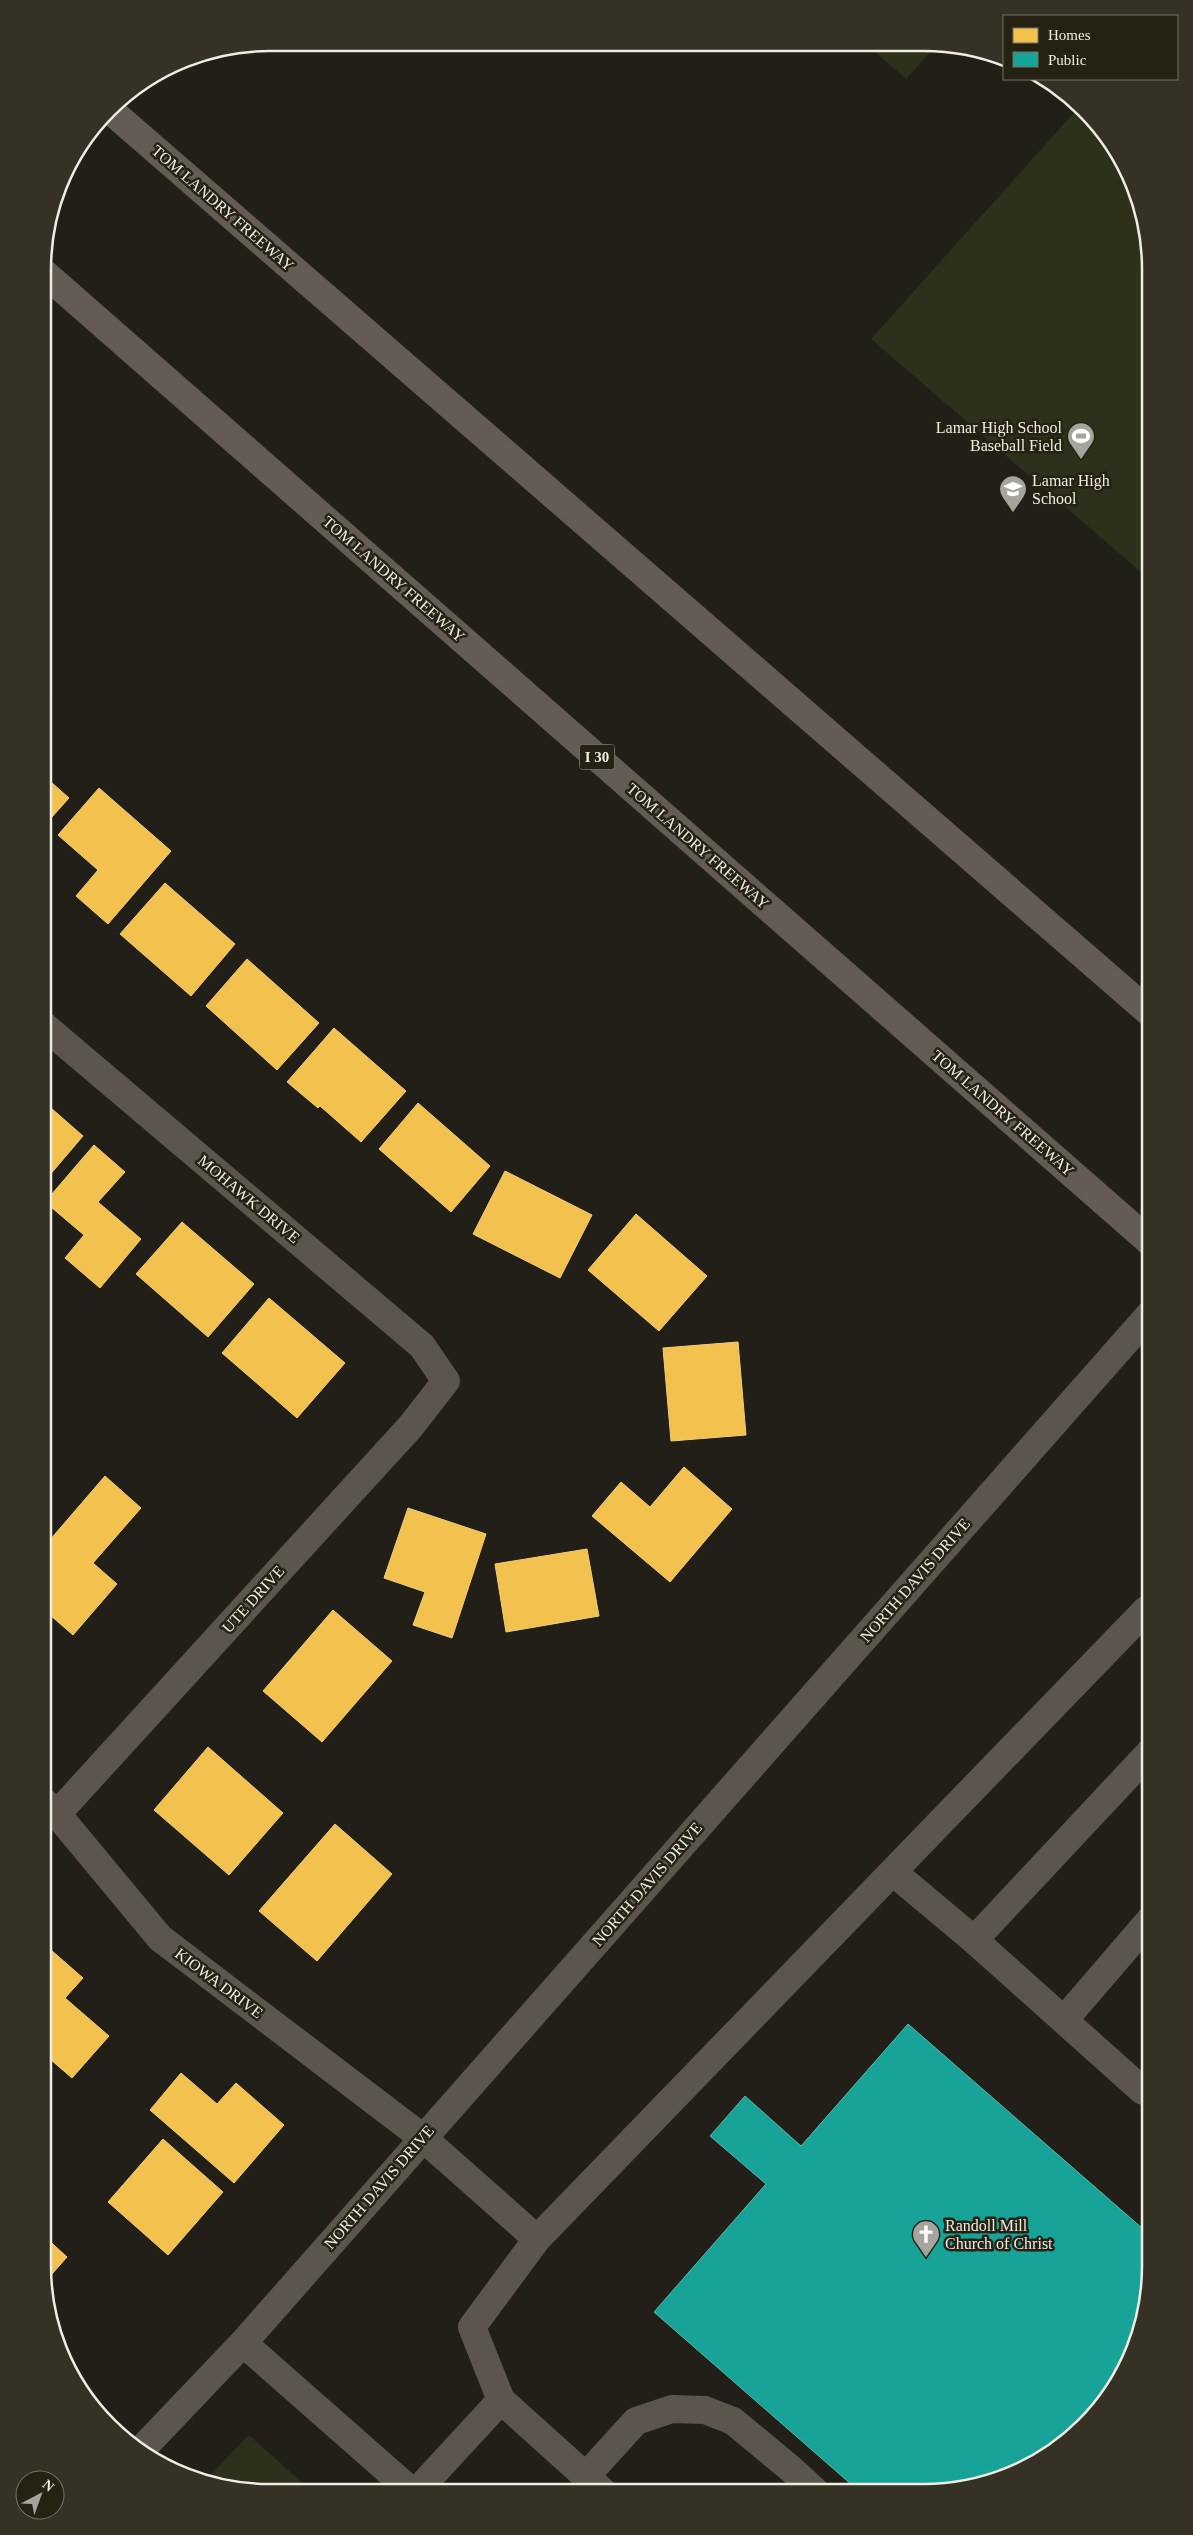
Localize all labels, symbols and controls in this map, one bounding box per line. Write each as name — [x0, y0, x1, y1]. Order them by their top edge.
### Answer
legend — [1003, 15, 1178, 80]
text: Homes — [1048, 27, 1091, 43]
text: Public — [1048, 52, 1087, 68]
street label: TOM LANDRY FREEWAY — [149, 142, 298, 275]
place label: Lamar High School Baseball Field — [936, 419, 1063, 454]
sports icon: Lamar High School Baseball Field — [1066, 421, 1096, 460]
place label: Lamar High School — [1032, 472, 1110, 507]
school or university icon: Lamar High School — [998, 474, 1028, 513]
street label: TOM LANDRY FREEWAY — [320, 513, 469, 646]
road number: I 30 — [580, 744, 614, 770]
street label: TOM LANDRY FREEWAY — [624, 780, 773, 913]
street label: TOM LANDRY FREEWAY — [929, 1047, 1078, 1180]
street label: MOHAWK DRIVE — [195, 1152, 303, 1246]
street label: NORTH DAVIS DRIVE — [857, 1515, 973, 1645]
street label: UTE DRIVE — [219, 1562, 287, 1636]
street label: NORTH DAVIS DRIVE — [589, 1819, 705, 1949]
street label: KIOWA DRIVE — [172, 1945, 266, 2021]
street label: NORTH DAVIS DRIVE — [321, 2122, 437, 2252]
place label: Randoll Mill Church of Christ — [945, 2217, 1053, 2252]
church icon: Randoll Mill Church of Christ — [911, 2219, 941, 2258]
north arrow — [15, 2470, 65, 2520]
text: N — [39, 2477, 57, 2495]

